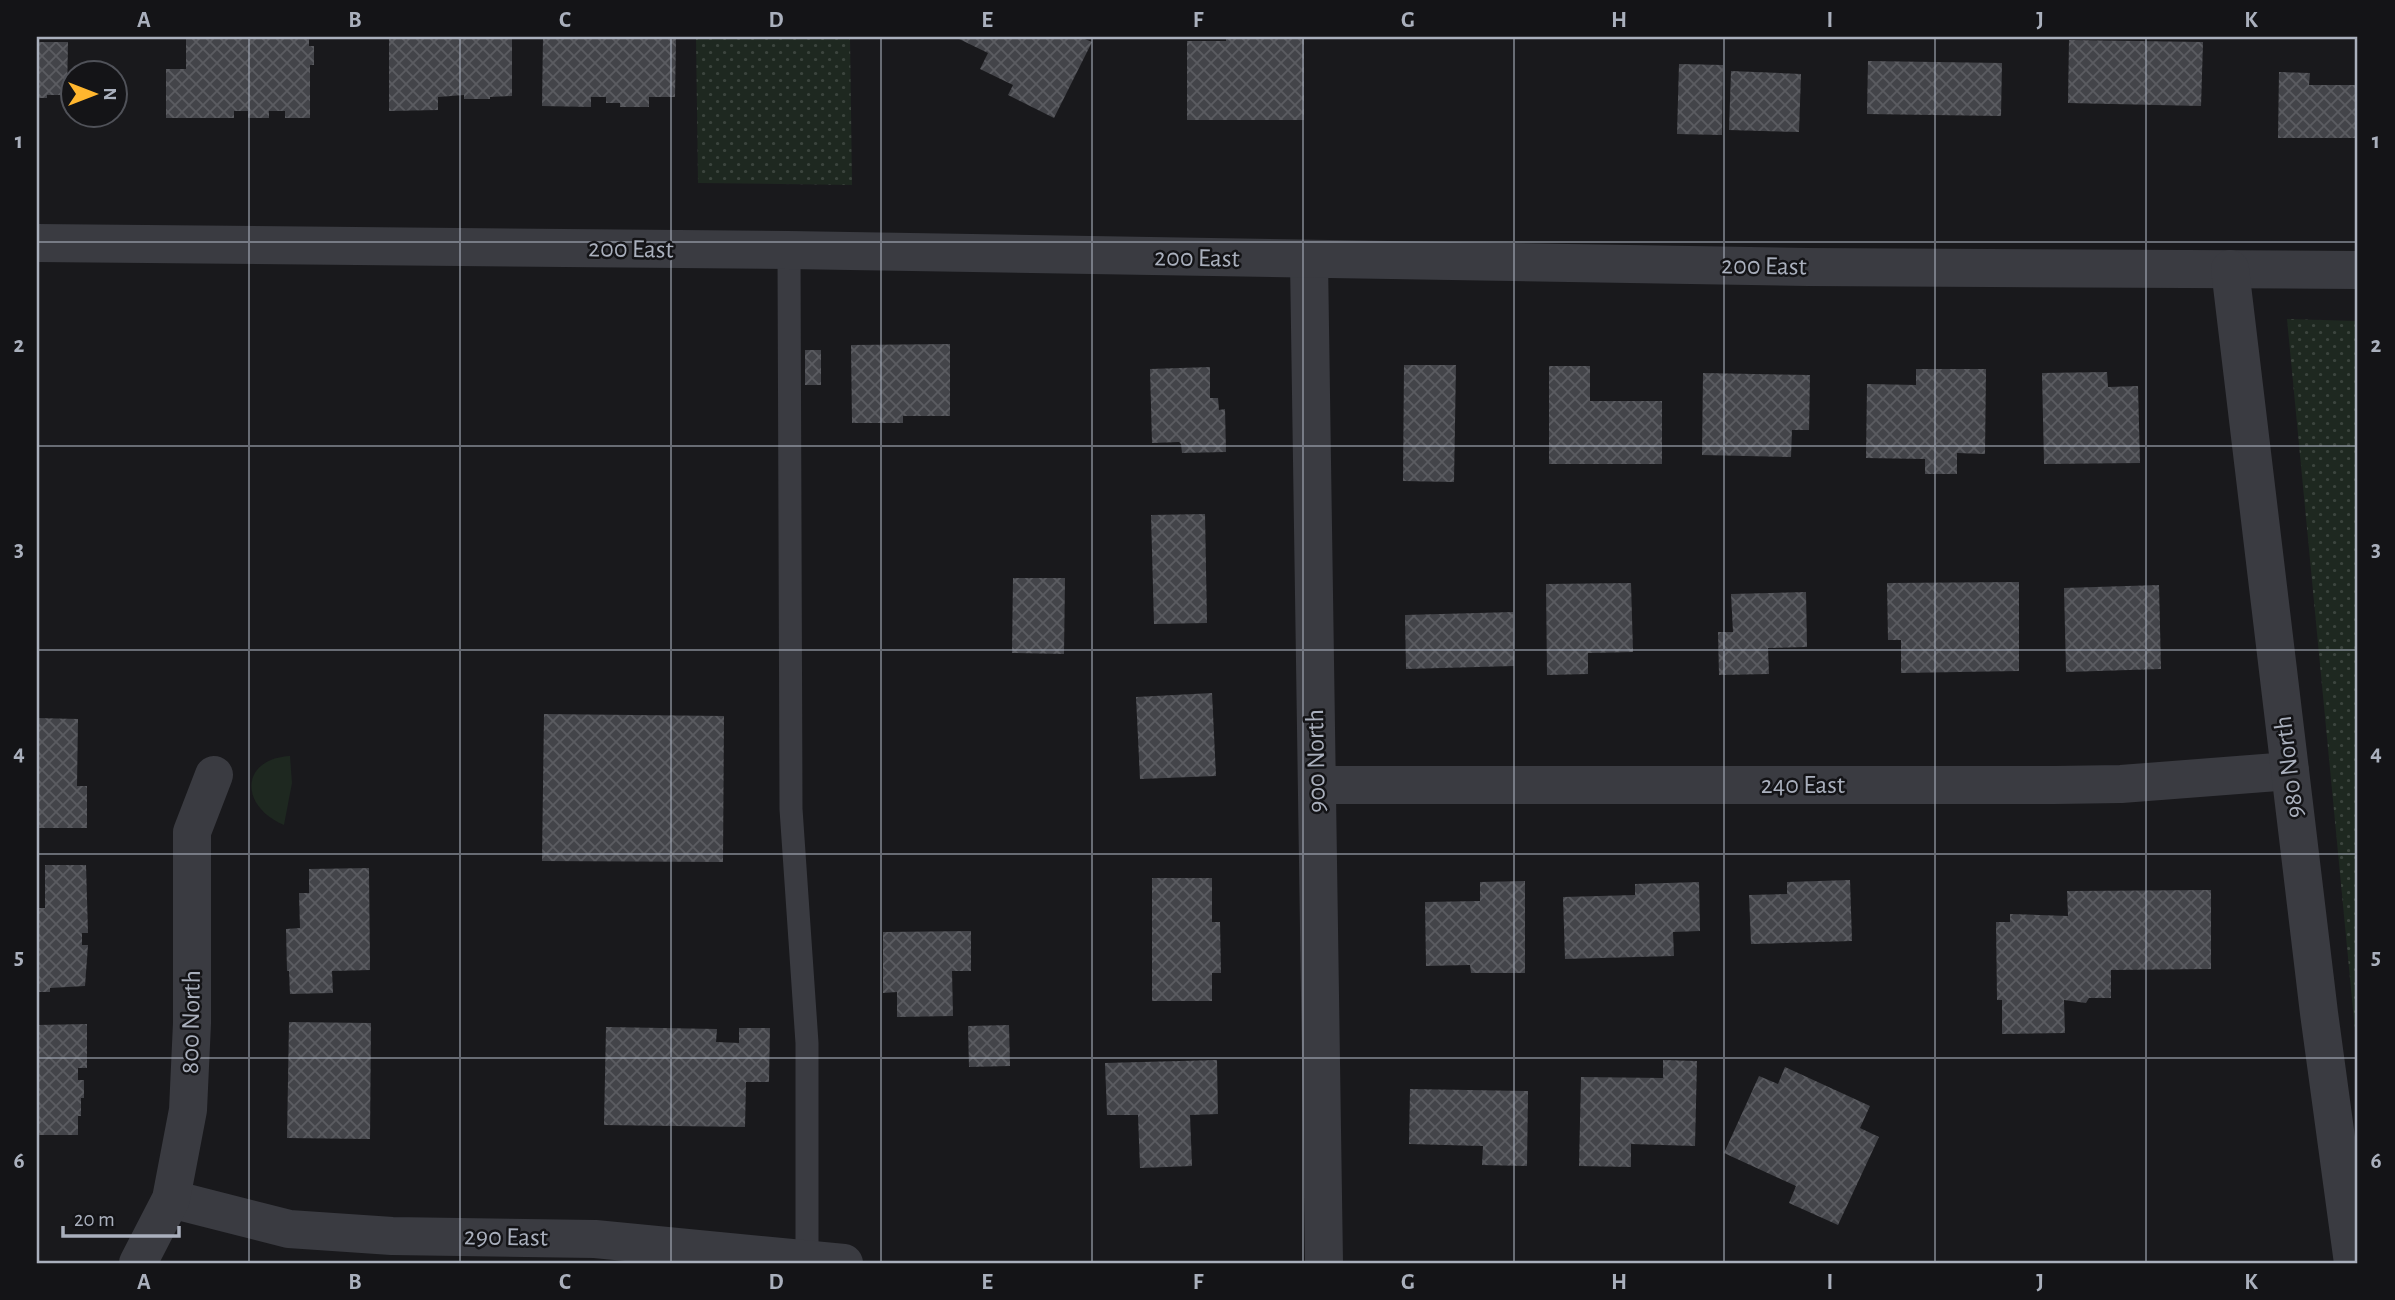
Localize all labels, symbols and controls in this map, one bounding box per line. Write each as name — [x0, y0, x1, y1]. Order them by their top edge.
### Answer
text: A — [137, 9, 151, 32]
text: B — [348, 9, 362, 32]
text: C — [559, 9, 571, 32]
text: D — [768, 9, 784, 32]
text: E — [981, 9, 993, 32]
text: F — [1193, 9, 1204, 32]
text: G — [1401, 9, 1415, 32]
text: H — [1611, 9, 1627, 32]
text: I — [1827, 9, 1833, 32]
text: J — [2036, 9, 2044, 32]
text: K — [2244, 9, 2258, 32]
north arrow — [60, 60, 130, 130]
text: N — [100, 87, 119, 101]
text: 1 — [15, 130, 23, 153]
text: 1 — [2372, 130, 2380, 153]
street label: 200 East — [588, 235, 674, 263]
street label: 200 East — [1154, 244, 1240, 272]
street label: 200 East — [1721, 252, 1807, 280]
text: 2 — [14, 334, 25, 357]
text: 2 — [2371, 334, 2382, 357]
text: 3 — [14, 538, 24, 561]
text: 3 — [2371, 538, 2381, 561]
street label: 900 North — [1302, 709, 1330, 813]
street label: 980 North — [2270, 715, 2308, 819]
text: 4 — [13, 742, 25, 765]
text: 4 — [2370, 742, 2382, 765]
street label: 240 East — [1761, 772, 1845, 798]
text: 5 — [14, 946, 24, 969]
text: 5 — [2371, 946, 2381, 969]
street label: 800 North — [177, 970, 205, 1074]
text: 6 — [13, 1150, 25, 1173]
text: 6 — [2370, 1150, 2382, 1173]
scale bar — [63, 1195, 178, 1239]
text: 20 m — [74, 1209, 115, 1230]
street label: 290 East — [464, 1223, 548, 1251]
text: A — [137, 1271, 151, 1294]
text: B — [348, 1271, 362, 1294]
text: C — [559, 1271, 571, 1294]
text: D — [768, 1271, 784, 1294]
text: E — [981, 1271, 993, 1294]
text: F — [1193, 1271, 1204, 1294]
text: G — [1401, 1271, 1415, 1294]
text: H — [1611, 1271, 1627, 1294]
text: I — [1827, 1271, 1833, 1294]
text: J — [2036, 1271, 2044, 1294]
text: K — [2244, 1271, 2258, 1294]

